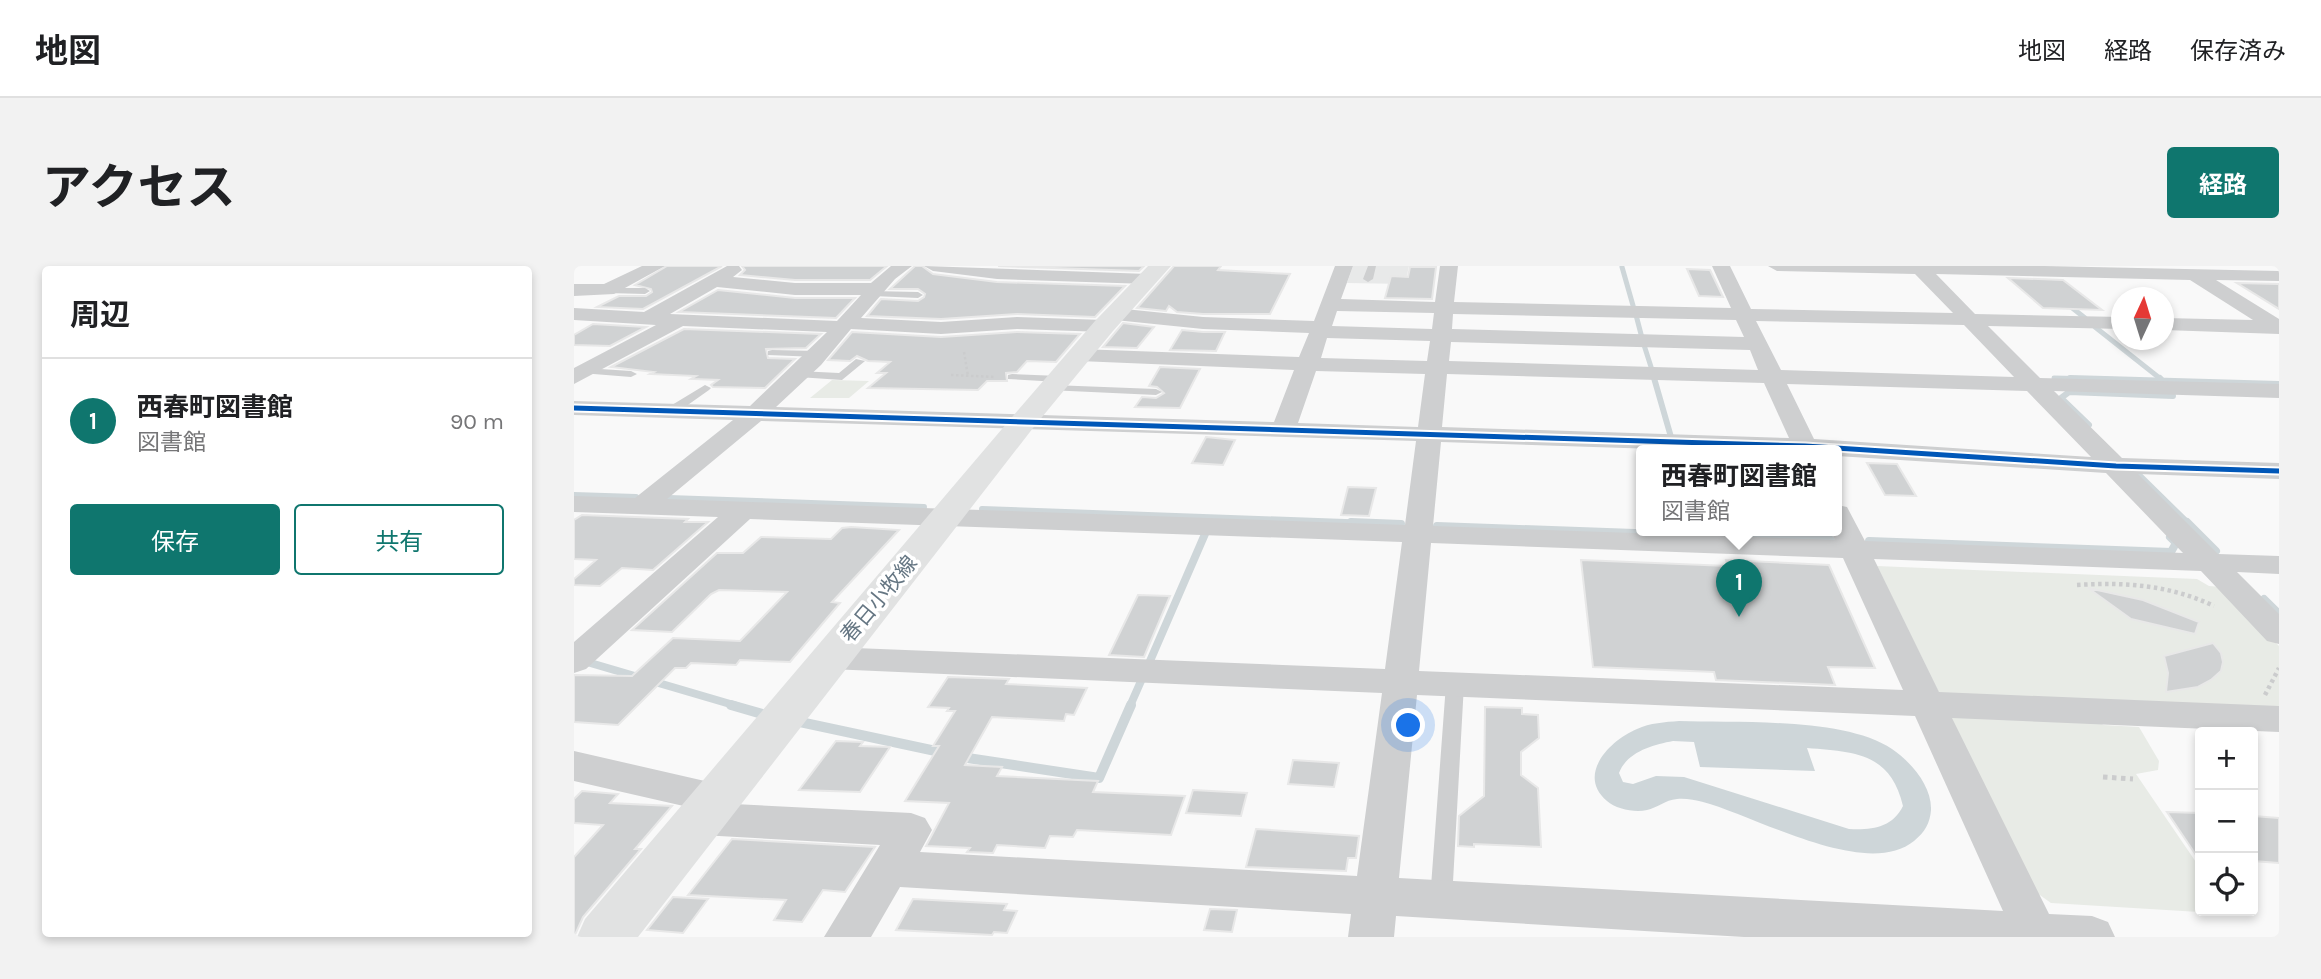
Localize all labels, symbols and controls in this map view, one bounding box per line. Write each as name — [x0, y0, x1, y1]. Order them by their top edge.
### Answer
text: 地図 — [35, 32, 101, 70]
text: 地図 — [2018, 37, 2066, 65]
text: 経路 — [2104, 37, 2152, 65]
text: 保存済み — [2190, 37, 2286, 65]
button: 経路 — [2167, 147, 2279, 218]
text: アクセス — [42, 159, 236, 216]
north arrow — [2111, 287, 2174, 350]
text: 周辺 — [70, 297, 130, 333]
text: 西春町図書館 — [137, 392, 293, 423]
text: 1 — [89, 408, 97, 435]
text: 90 m — [450, 408, 504, 435]
text: 図書館 — [137, 429, 206, 456]
popup — [1636, 445, 1842, 536]
text: 西春町図書館 — [1661, 461, 1817, 492]
text: 図書館 — [1661, 498, 1730, 525]
button: 保存 — [70, 504, 280, 575]
button: 共有 — [294, 504, 504, 575]
street label: 春日小牧線 — [836, 551, 922, 647]
pin: 1 — [1716, 559, 1762, 617]
your location — [1391, 708, 1425, 742]
map controls — [2195, 727, 2258, 916]
button: + — [2195, 727, 2258, 790]
button: − — [2195, 790, 2258, 853]
button: locate — [2195, 853, 2258, 916]

